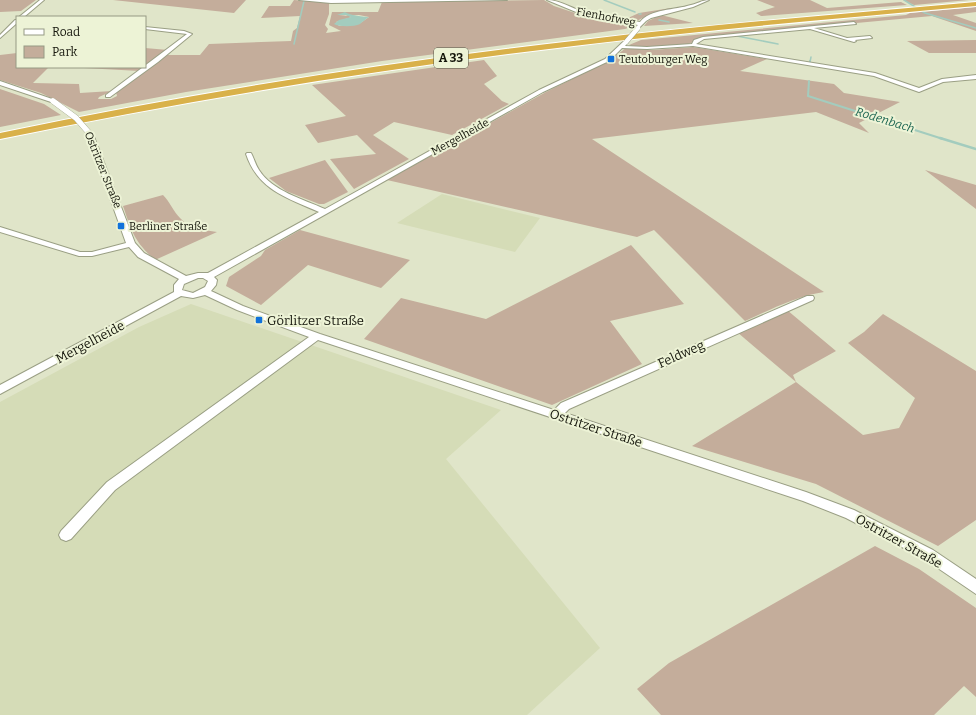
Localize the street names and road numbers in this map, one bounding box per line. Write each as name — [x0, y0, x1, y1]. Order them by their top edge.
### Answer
street label: Fienhofweg — [575, 5, 637, 29]
road number: A 33 — [434, 48, 468, 68]
street label: Mergelheide — [429, 116, 491, 158]
street label: Ostritzer Straße — [82, 130, 124, 210]
street label: Mergelheide — [53, 318, 127, 366]
street label: Feldweg — [655, 337, 707, 371]
street label: Ostritzer Straße — [548, 406, 644, 450]
street label: Ostritzer Straße — [853, 511, 945, 571]

